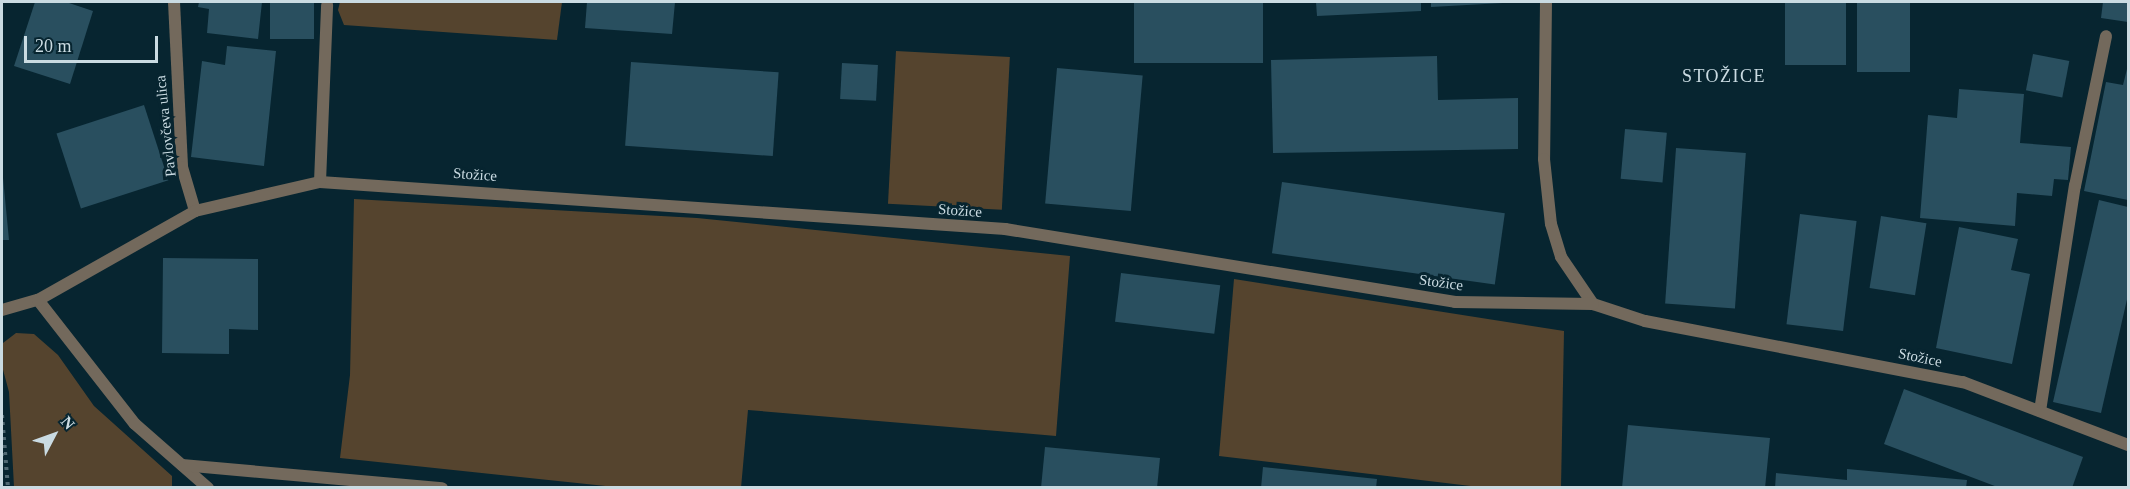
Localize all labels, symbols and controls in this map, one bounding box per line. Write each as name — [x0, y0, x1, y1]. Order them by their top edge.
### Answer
scale bar — [27, 24, 160, 62]
text: 20 m — [35, 36, 72, 56]
district label: STOŽICE — [1682, 65, 1766, 87]
street label: Pavlovčeva ulica — [152, 74, 180, 178]
street label: Stožice — [452, 164, 498, 186]
street label: Stožice — [937, 200, 983, 222]
street label: Stožice — [1418, 271, 1464, 295]
street label: Stožice — [1897, 345, 1943, 371]
north arrow — [24, 405, 84, 465]
text: N — [58, 413, 78, 433]

